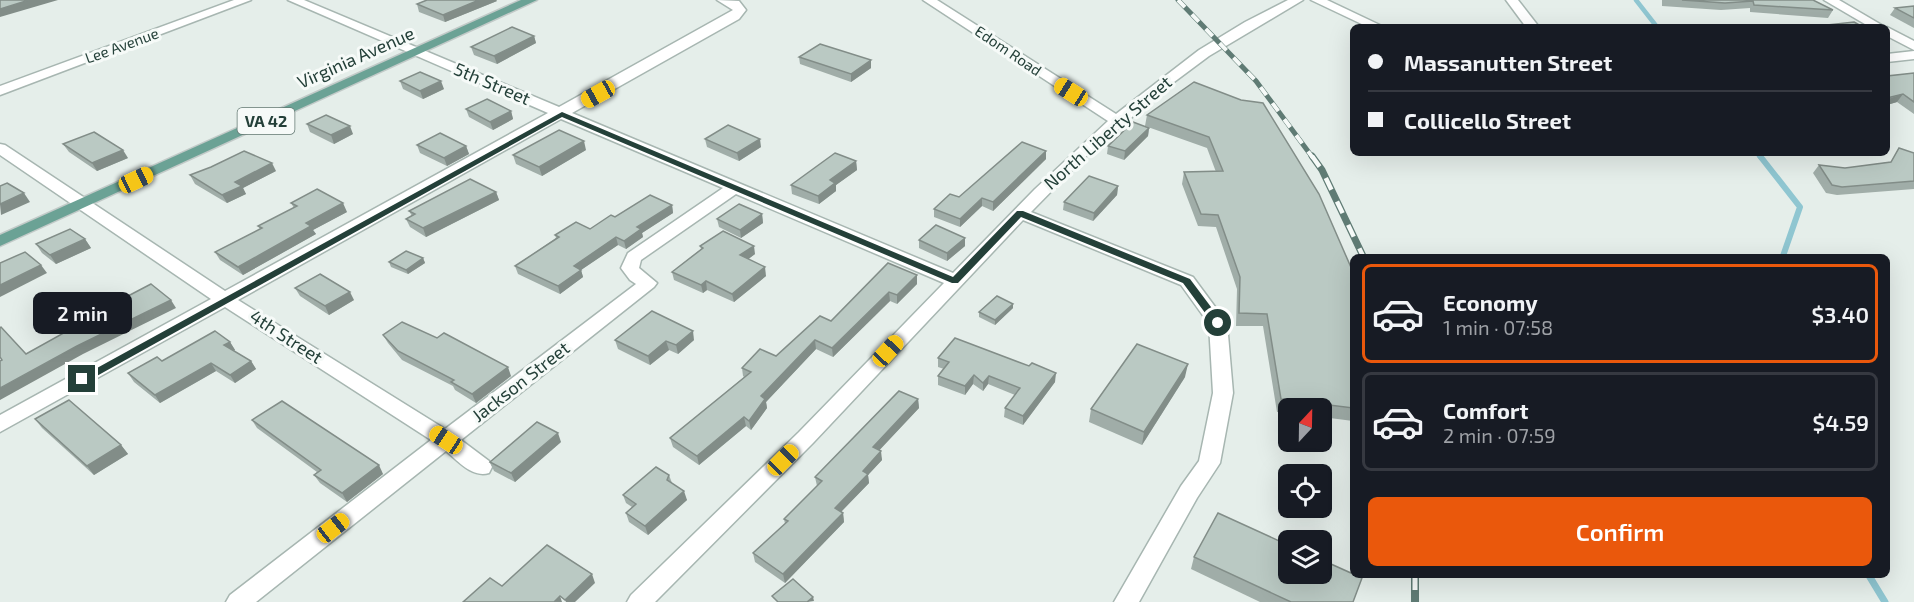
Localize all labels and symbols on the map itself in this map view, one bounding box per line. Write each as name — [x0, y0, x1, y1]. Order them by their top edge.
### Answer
street label: Virginia Avenue — [294, 21, 418, 93]
street label: Edom Road — [972, 21, 1045, 79]
street label: Lee Avenue — [82, 23, 161, 67]
street label: 5th Street — [451, 57, 534, 109]
street label: North Liberty Street — [1039, 71, 1176, 194]
car — [1051, 75, 1091, 109]
car — [578, 77, 618, 111]
road number: VA 42 — [238, 108, 294, 134]
car — [116, 164, 156, 196]
callout: 2 min — [32, 292, 132, 334]
street label: 4th Street — [246, 304, 327, 368]
route start — [1204, 309, 1231, 336]
car — [869, 332, 907, 370]
street label: Jackson Street — [467, 336, 574, 426]
route end — [68, 365, 95, 392]
north arrow — [1278, 398, 1332, 452]
car — [426, 423, 466, 457]
car — [764, 441, 802, 479]
car — [313, 510, 353, 546]

